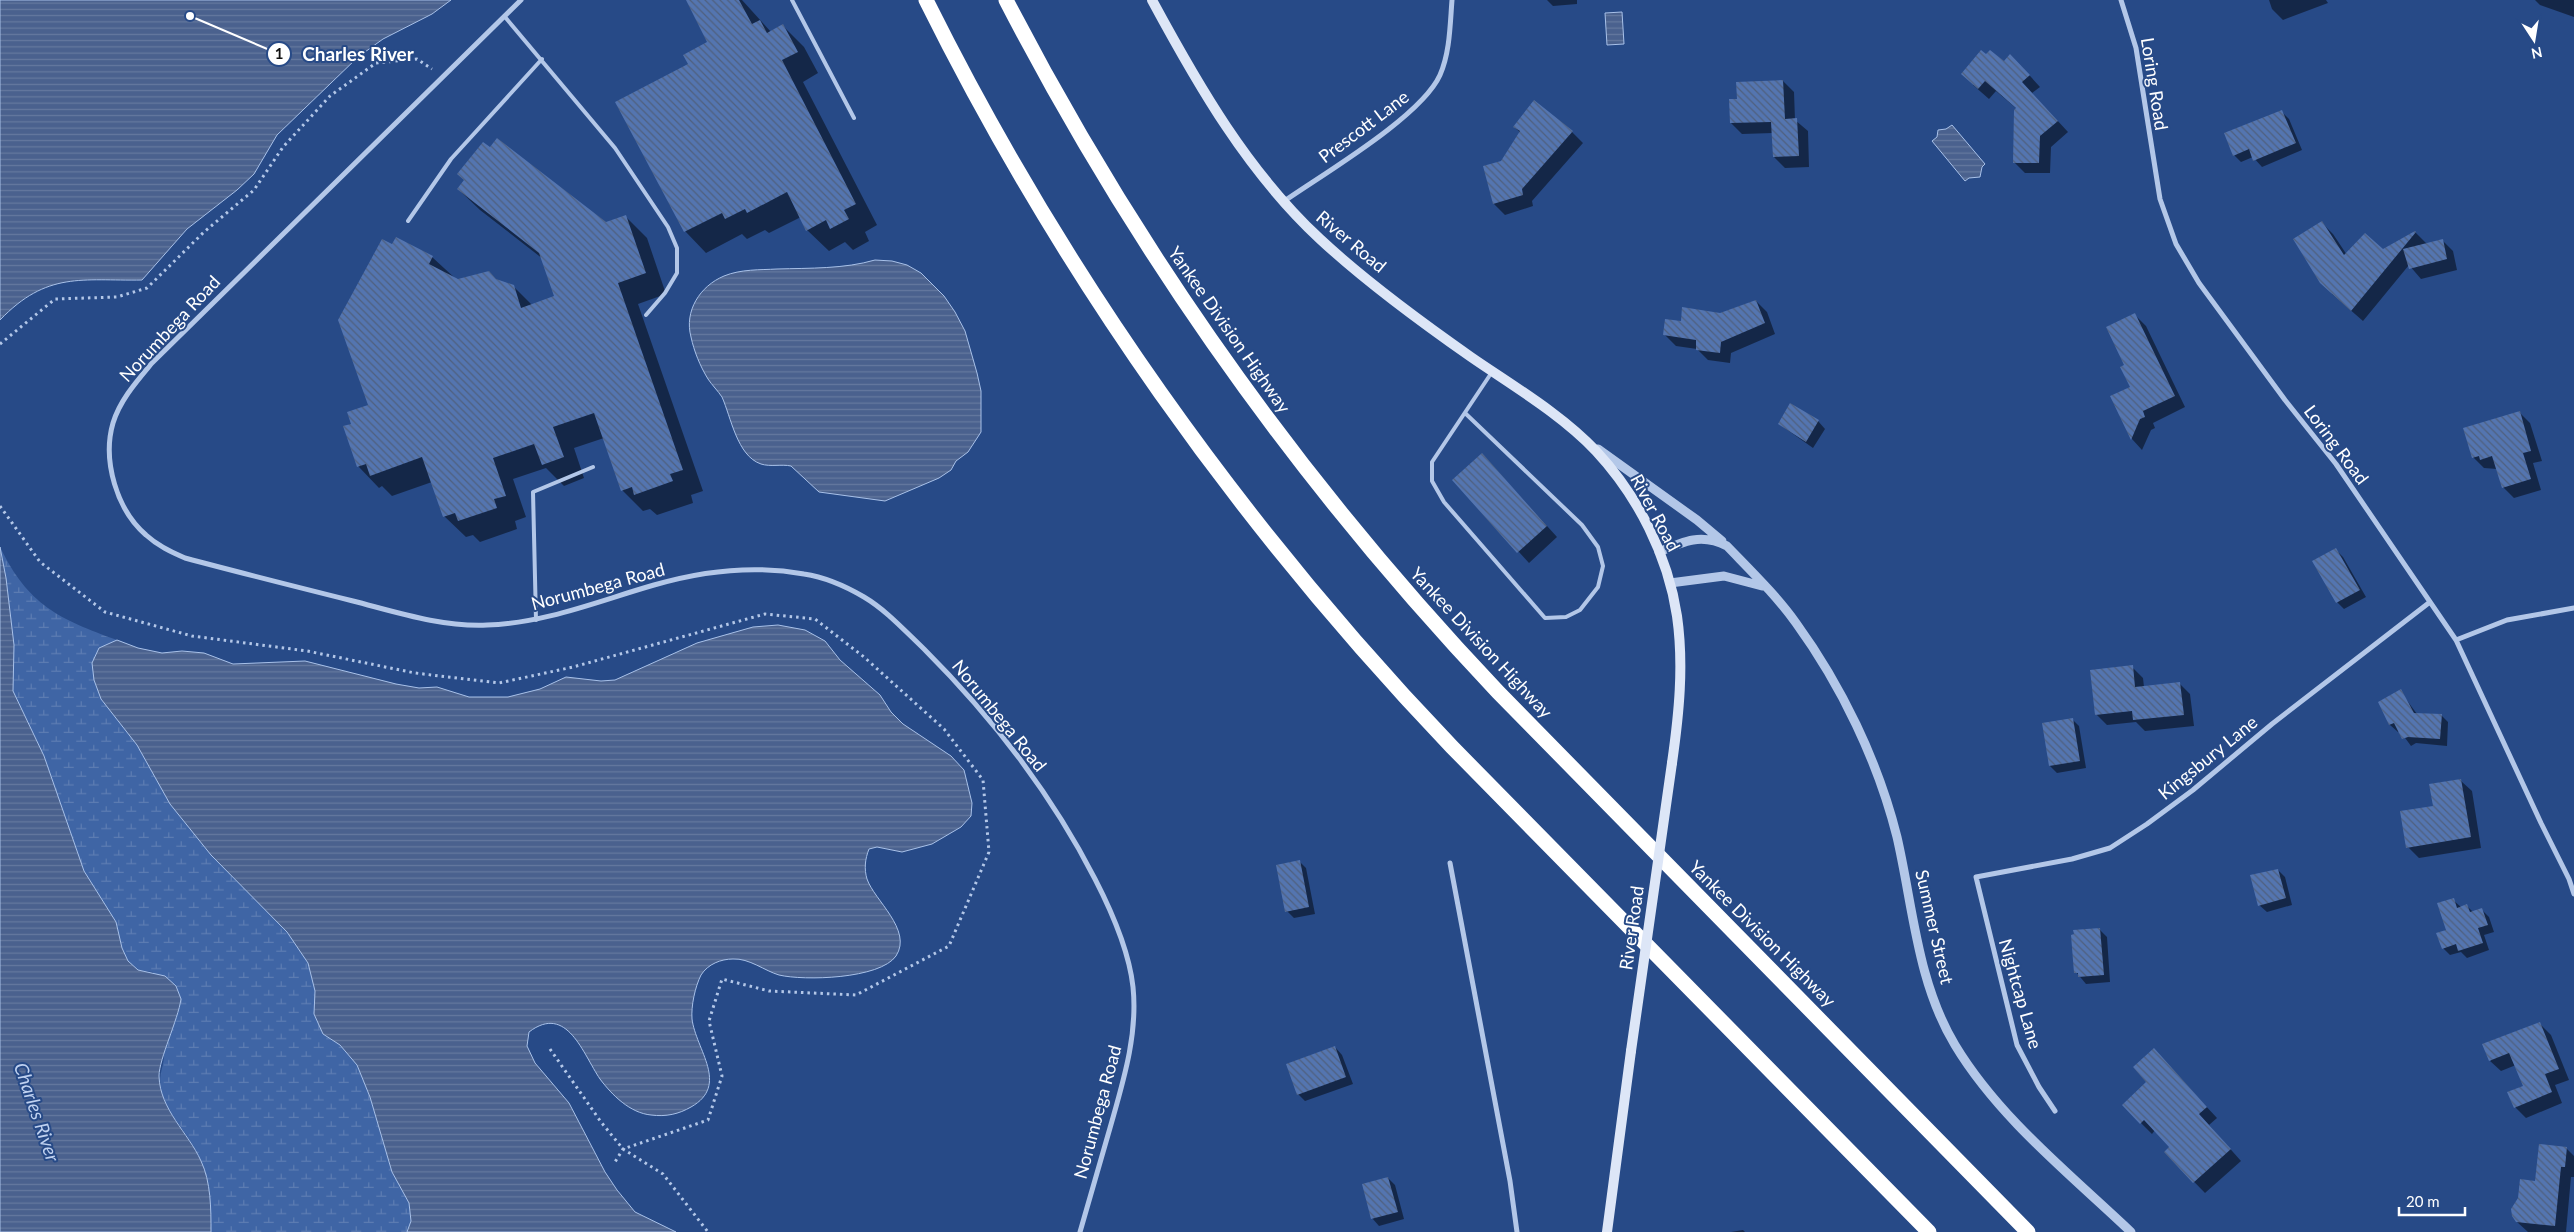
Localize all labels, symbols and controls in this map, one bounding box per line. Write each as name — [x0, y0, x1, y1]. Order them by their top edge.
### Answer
north arrow — [2509, 15, 2559, 65]
street label: Loring Road — [2137, 36, 2173, 132]
callout: Charles River — [267, 37, 423, 71]
text: Charles River — [302, 42, 415, 65]
text: 1 — [275, 44, 283, 62]
text: N — [2530, 44, 2544, 63]
street label: Prescott Lane — [1314, 85, 1413, 167]
street label: River Road — [1312, 206, 1391, 277]
street label: Yankee Division Highway — [1164, 242, 1296, 418]
street label: Norumbega Road — [114, 271, 224, 386]
street label: Loring Road — [2300, 400, 2374, 488]
street label: River Road — [1626, 470, 1685, 555]
street label: Norumbega Road — [528, 558, 667, 614]
street label: Yankee Division Highway — [1406, 562, 1558, 723]
street label: Norumbega Road — [948, 655, 1052, 776]
street label: Kingsbury Lane — [2153, 711, 2261, 804]
street label: Yankee Division Highway — [1685, 855, 1841, 1012]
street label: Summer Street — [1911, 867, 1959, 987]
street label: River Road — [1614, 884, 1648, 971]
street label: Nightcap Lane — [1995, 936, 2047, 1051]
street label: Norumbega Road — [1069, 1042, 1125, 1181]
water label: Charles River — [10, 1059, 65, 1165]
scale bar — [2399, 1184, 2465, 1216]
text: 20 m — [2406, 1192, 2440, 1210]

